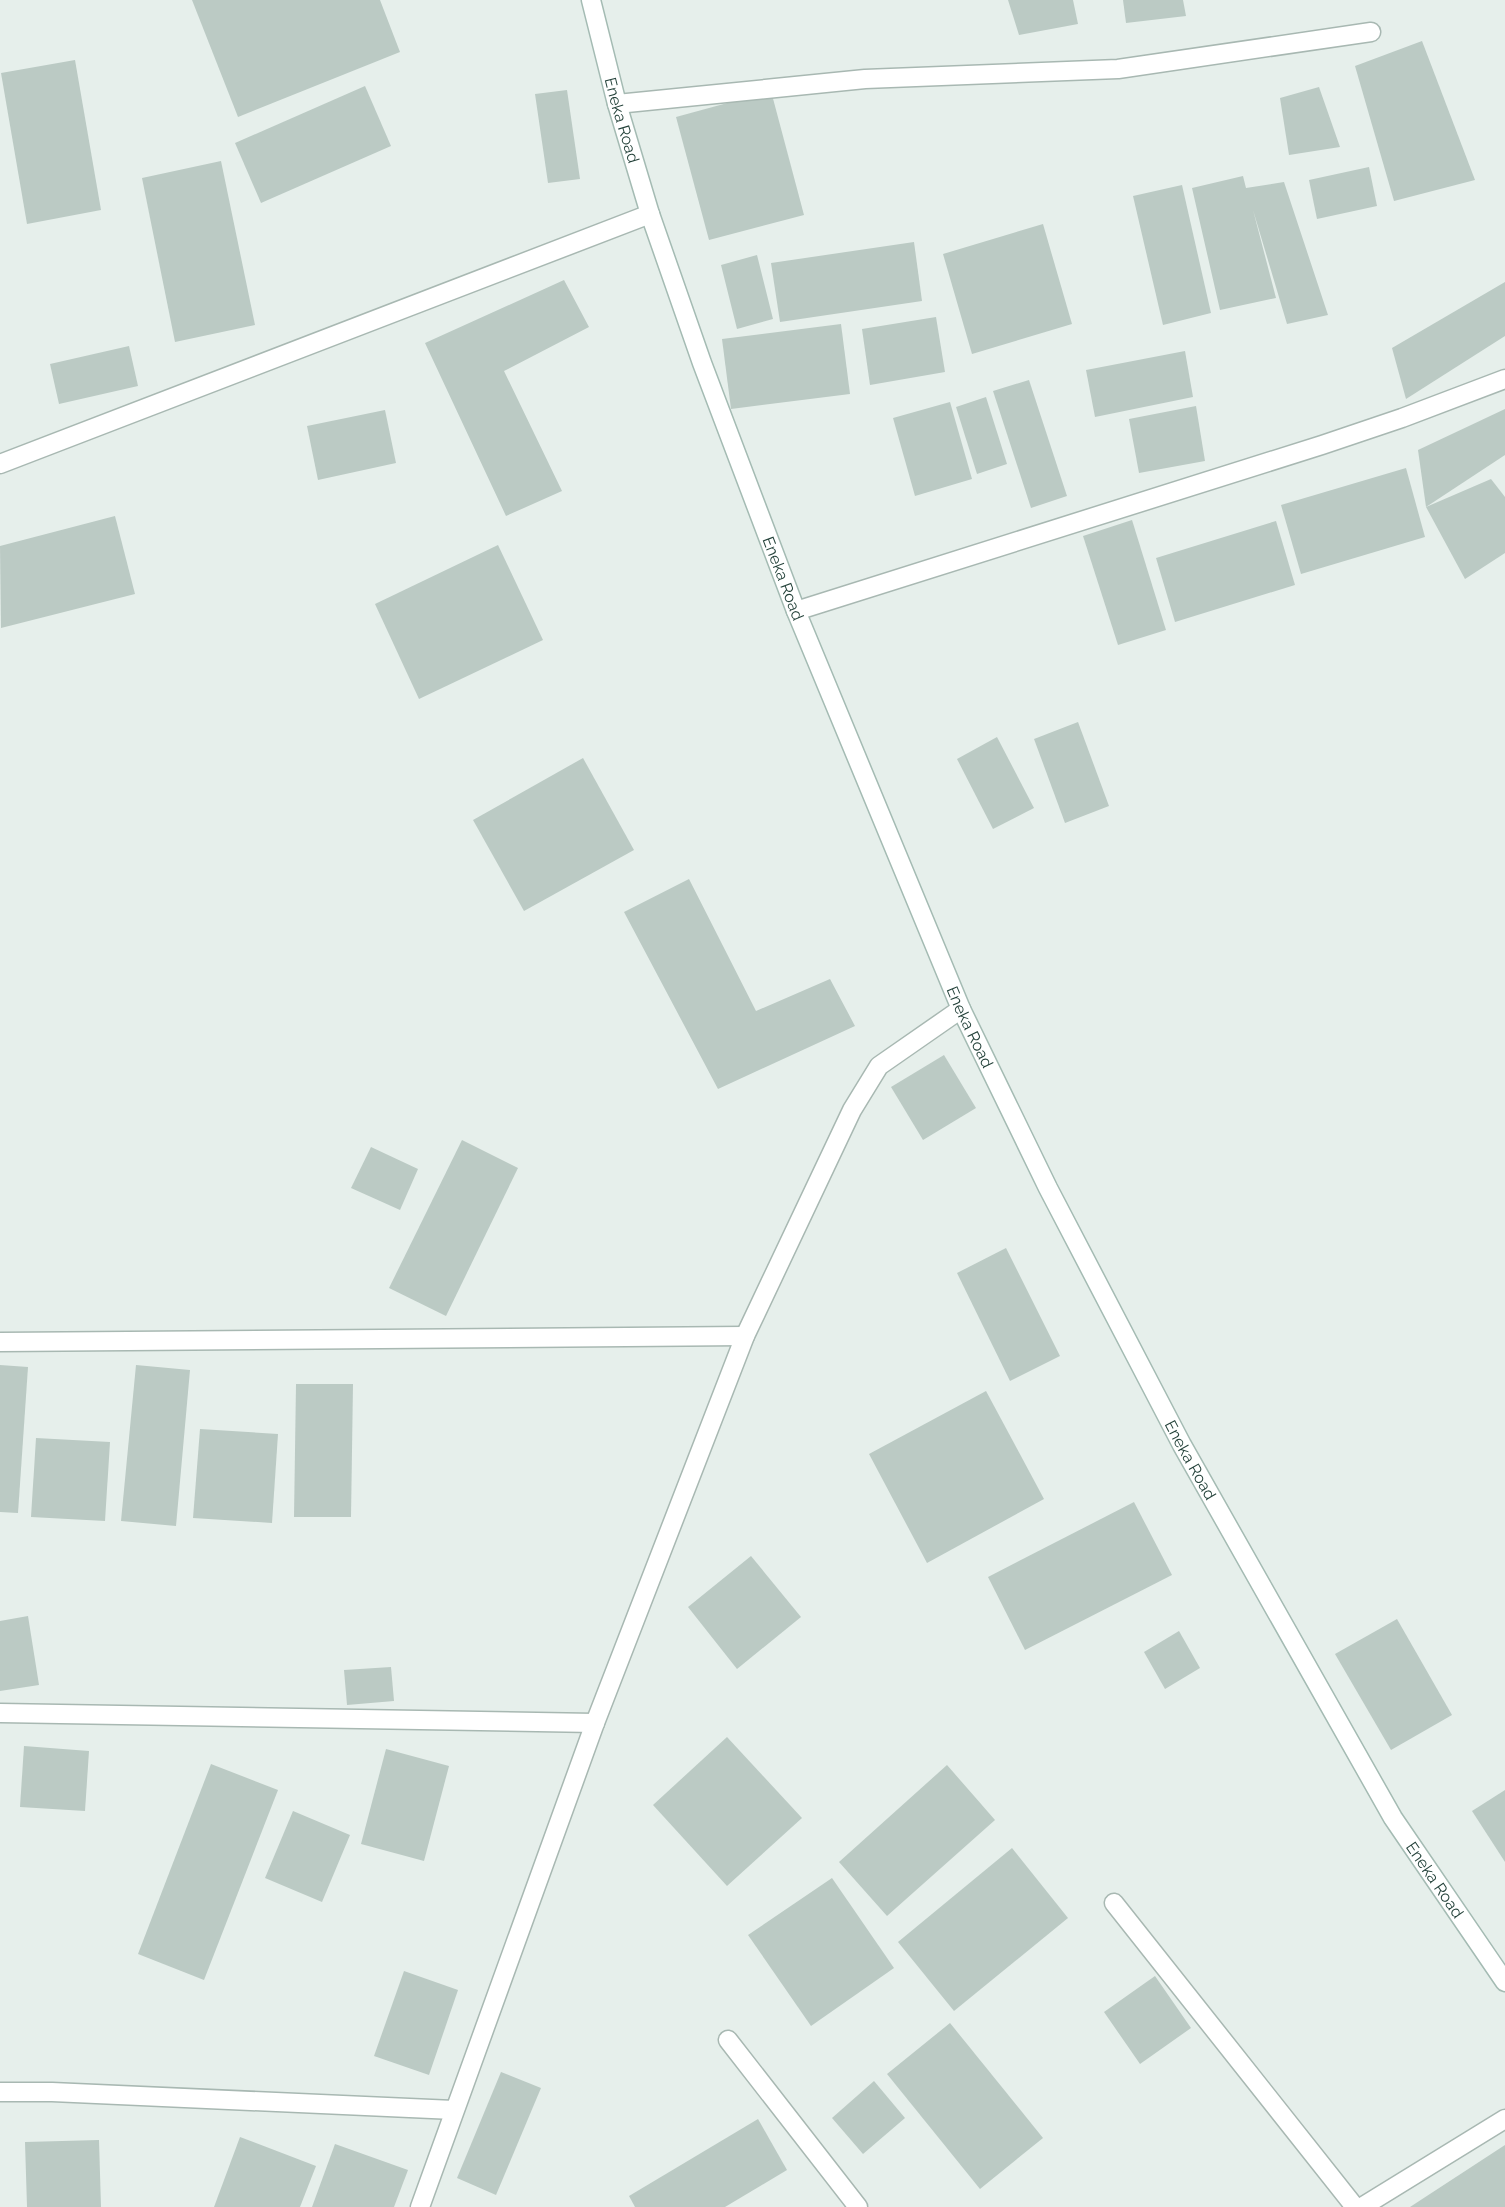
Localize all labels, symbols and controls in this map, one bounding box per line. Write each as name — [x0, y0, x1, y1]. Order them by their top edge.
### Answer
street label: Eneka Road — [601, 75, 644, 165]
street label: Eneka Road — [759, 534, 808, 623]
street label: Eneka Road — [943, 983, 998, 1071]
street label: Eneka Road — [1161, 1417, 1220, 1503]
street label: Eneka Road — [1402, 1838, 1468, 1921]

